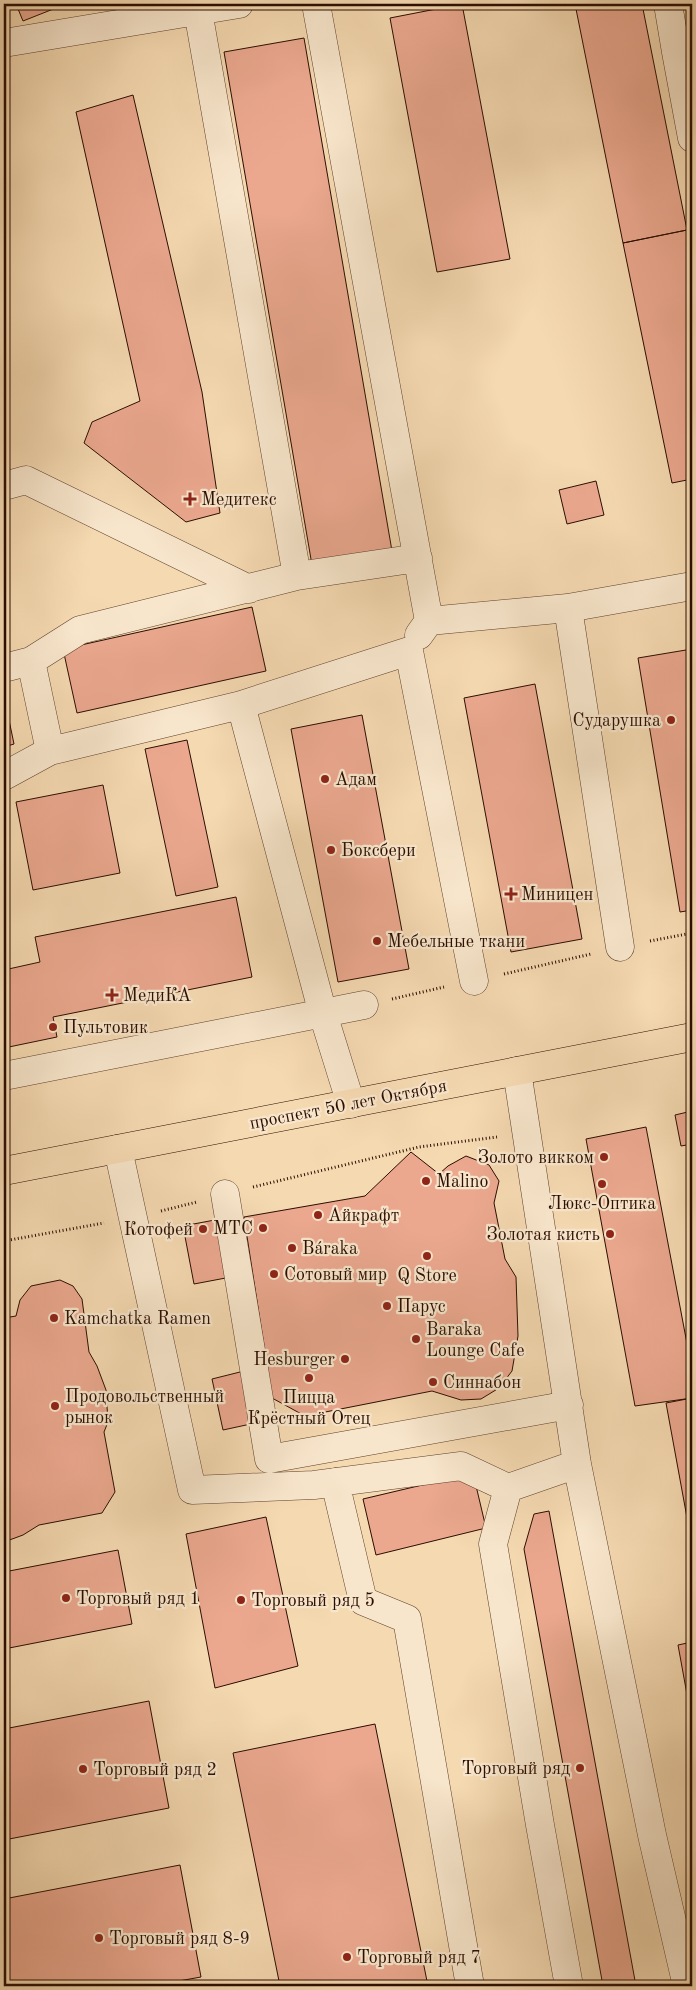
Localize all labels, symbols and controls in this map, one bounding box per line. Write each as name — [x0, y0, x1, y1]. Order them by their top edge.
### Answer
place label: Медитекс — [201, 491, 277, 509]
marker: Медитекс — [183, 492, 197, 506]
place label: Сударушка — [572, 712, 661, 730]
marker: Сударушка — [665, 714, 677, 726]
place label: Адам — [335, 771, 377, 789]
marker: Адам — [319, 773, 331, 785]
place label: Боксбери — [341, 842, 416, 860]
marker: Боксбери — [325, 844, 337, 856]
place label: Миницен — [521, 886, 593, 904]
marker: Миницен — [505, 888, 517, 900]
place label: Мебельные ткани — [387, 933, 525, 951]
marker: Мебельные ткани — [371, 935, 383, 947]
place label: МедиКА — [123, 987, 191, 1005]
marker: МедиКА — [105, 988, 119, 1002]
place label: Пультовик — [63, 1019, 148, 1037]
marker: Пультовик — [47, 1021, 59, 1033]
street label: проспект 50 лет Октября — [248, 1077, 448, 1133]
place label: Золото викком — [478, 1149, 594, 1167]
marker: Золото викком — [598, 1151, 610, 1163]
place label: Malino — [436, 1173, 488, 1191]
marker: Malino — [420, 1175, 432, 1187]
marker: Люкс-Оптика — [596, 1178, 608, 1190]
place label: Люкс-Оптика — [548, 1195, 656, 1213]
place label: Айкрафт — [328, 1207, 399, 1226]
marker: Айкрафт — [312, 1209, 324, 1221]
place label: МТС — [213, 1220, 253, 1238]
place label: Котофей — [124, 1221, 193, 1240]
marker: МТС — [257, 1222, 269, 1234]
marker: Котофей — [197, 1223, 209, 1235]
place label: Золотая кисть — [487, 1226, 600, 1244]
marker: Золотая кисть — [604, 1228, 616, 1240]
place label: Báraka — [302, 1240, 358, 1258]
marker: Báraka — [286, 1242, 298, 1254]
marker: Q Store — [421, 1250, 433, 1262]
place label: Сотовый мир — [284, 1266, 387, 1284]
place label: Q Store — [397, 1267, 457, 1285]
marker: Сотовый мир — [268, 1268, 280, 1280]
place label: Парус — [397, 1298, 446, 1316]
marker: Парус — [381, 1300, 393, 1312]
place label: Kamchatka Ramen — [64, 1310, 211, 1328]
marker: Kamchatka Ramen — [48, 1312, 60, 1324]
place label: Baraka Lounge Cafe — [426, 1321, 525, 1360]
marker: Baraka Lounge Cafe — [410, 1333, 422, 1345]
place label: Hesburger — [253, 1351, 336, 1369]
marker: Hesburger — [339, 1353, 351, 1365]
marker: Пицца Крёстный Отец — [303, 1372, 315, 1384]
place label: Синнабон — [443, 1374, 521, 1392]
marker: Синнабон — [427, 1376, 439, 1388]
place label: Продовольственный рынок — [65, 1388, 224, 1427]
place label: Пицца Крёстный Отец — [248, 1389, 371, 1428]
marker: Продовольственный рынок — [49, 1400, 61, 1412]
place label: Торговый ряд 1 — [76, 1590, 200, 1608]
marker: Торговый ряд 1 — [60, 1592, 72, 1604]
place label: Торговый ряд 5 — [251, 1592, 375, 1610]
marker: Торговый ряд 5 — [235, 1594, 247, 1606]
place label: Торговый ряд — [462, 1760, 570, 1778]
place label: Торговый ряд 2 — [93, 1761, 217, 1779]
marker: Торговый ряд — [574, 1762, 586, 1774]
marker: Торговый ряд 2 — [77, 1763, 89, 1775]
place label: Торговый ряд 8-9 — [109, 1930, 250, 1948]
marker: Торговый ряд 8-9 — [93, 1932, 105, 1944]
place label: Торговый ряд 7 — [357, 1949, 481, 1967]
marker: Торговый ряд 7 — [341, 1951, 353, 1963]

